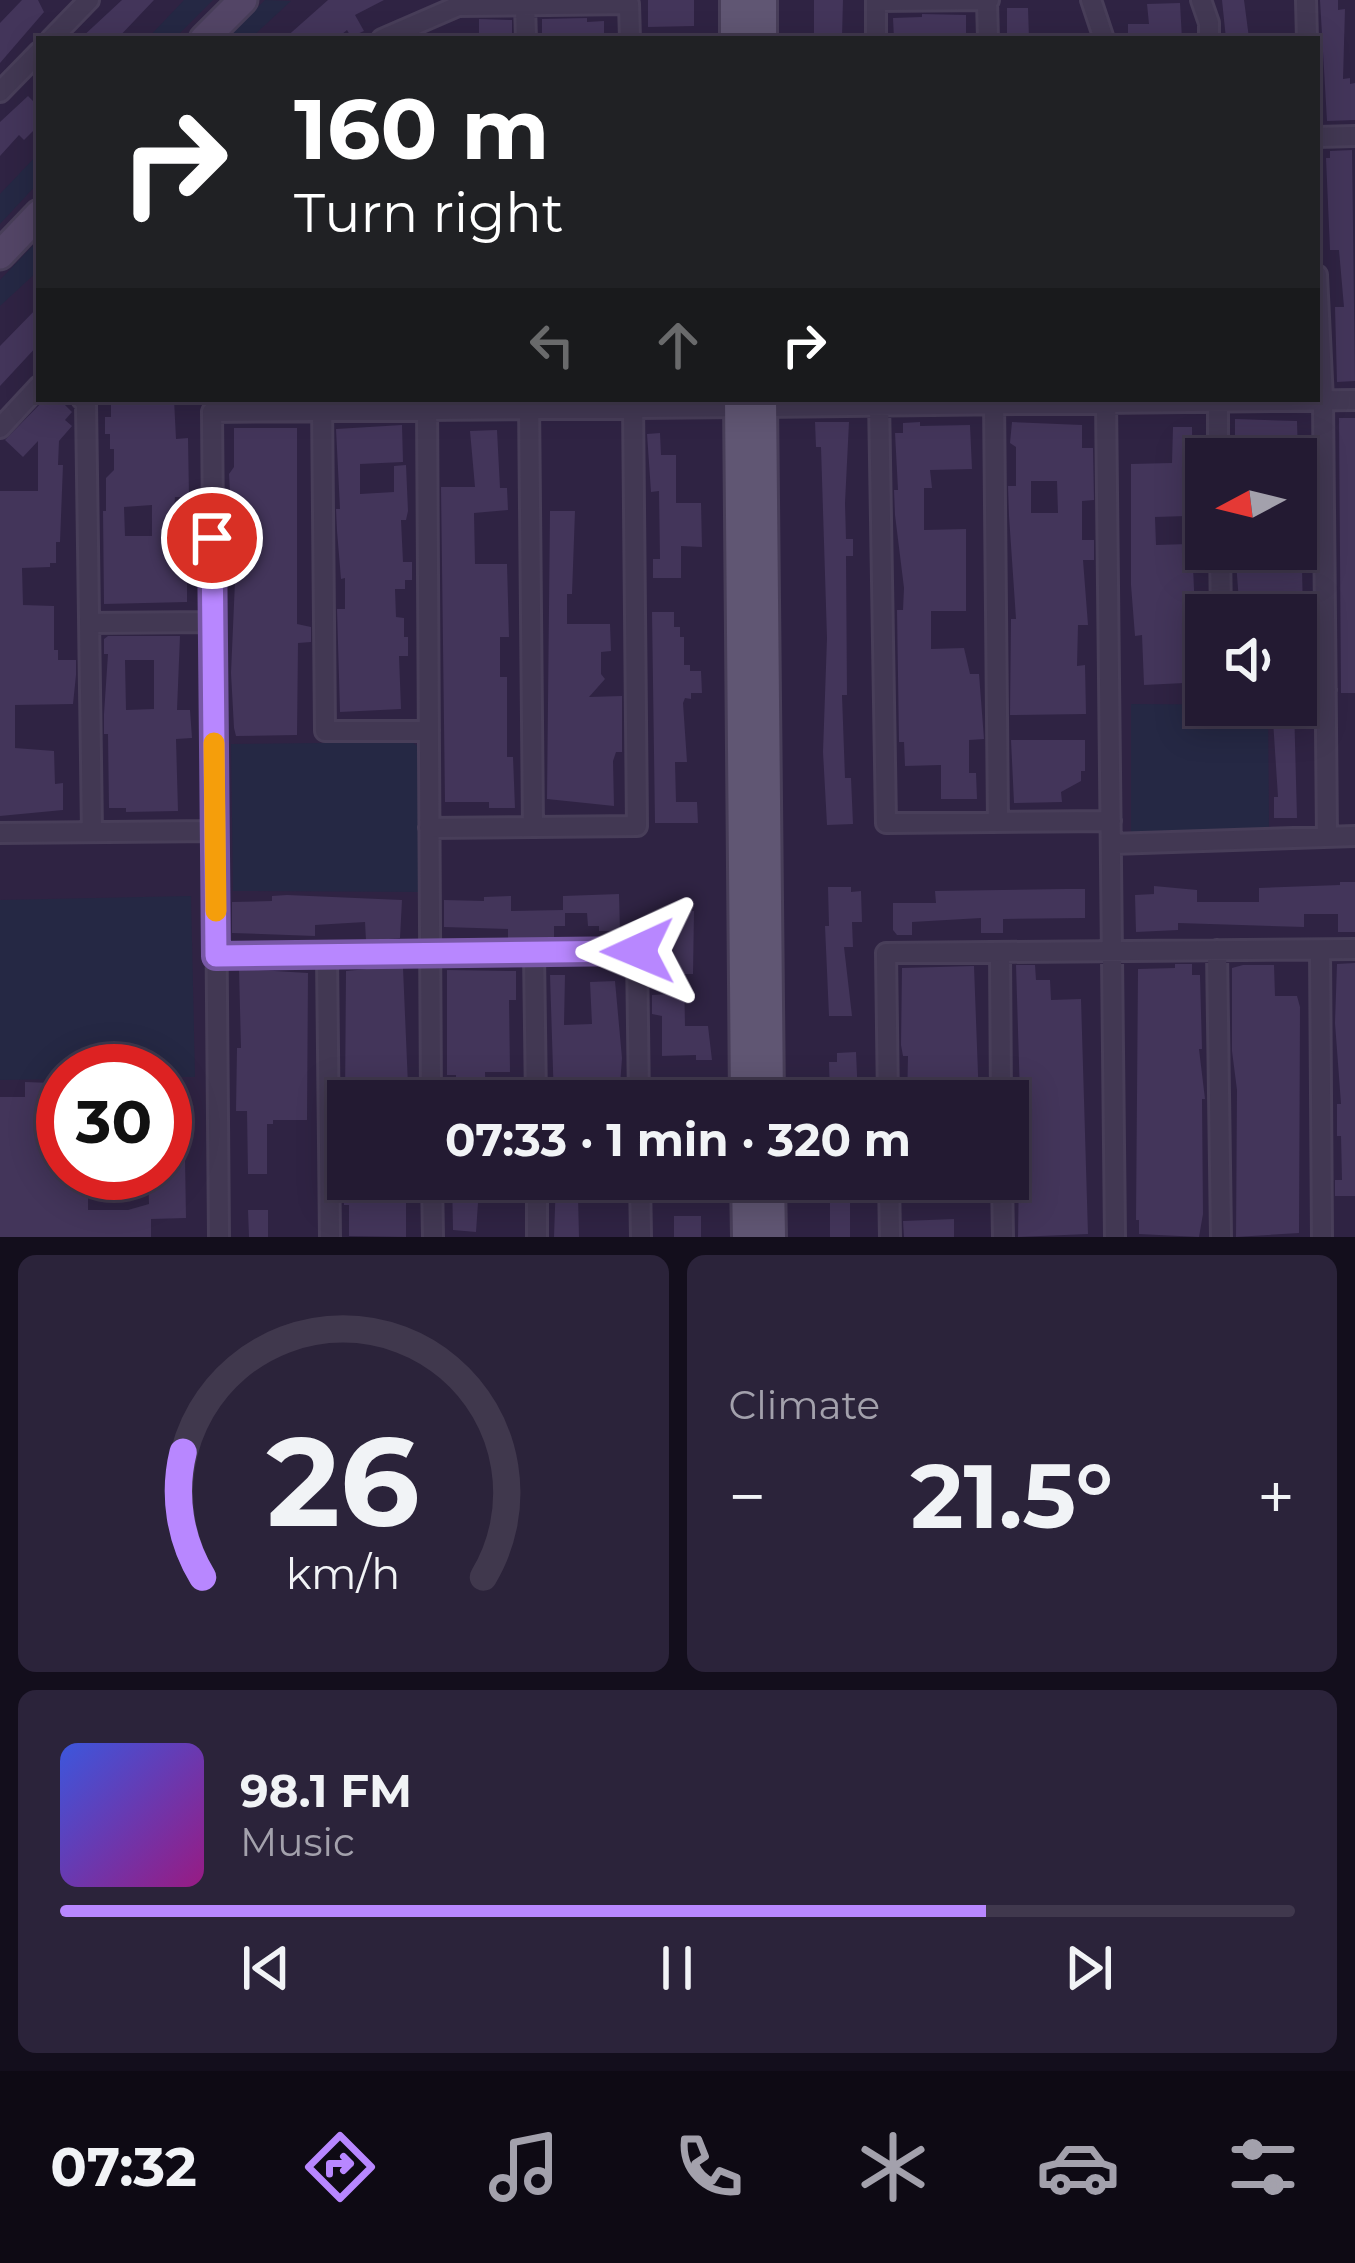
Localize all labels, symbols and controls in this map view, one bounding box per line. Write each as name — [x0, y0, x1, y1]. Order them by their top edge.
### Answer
text: 160 m — [294, 78, 549, 180]
icon: right — [96, 84, 252, 240]
text: Turn right — [294, 180, 564, 246]
icon: left — [519, 312, 585, 378]
icon: ahead — [645, 312, 711, 378]
icon: right — [771, 312, 837, 378]
north arrow — [1185, 438, 1317, 570]
map controls — [1185, 438, 1317, 726]
pin — [161, 487, 263, 589]
icon: arrive — [179, 505, 245, 571]
button: sound — [1185, 594, 1317, 726]
position arrow — [575, 888, 701, 1014]
speed limit sign: 30 — [36, 1044, 192, 1200]
text: 07:33 · 1 min · 320 m — [445, 1112, 911, 1167]
text: Climate — [729, 1381, 880, 1429]
text: 26 — [267, 1405, 420, 1557]
text: 21.5° — [910, 1441, 1113, 1551]
text: − — [729, 1456, 766, 1537]
text: + — [1257, 1456, 1295, 1537]
text: km/h — [286, 1546, 400, 1599]
text: 98.1 FM — [240, 1763, 412, 1818]
text: Music — [240, 1818, 355, 1866]
icon: previous — [233, 1935, 299, 2001]
icon: pause — [644, 1935, 710, 2001]
icon: next — [1056, 1935, 1122, 2001]
icon: directions — [298, 2125, 382, 2209]
icon: music — [482, 2125, 566, 2209]
icon: phone — [667, 2125, 751, 2209]
icon: climate — [851, 2125, 935, 2209]
icon: car — [1036, 2125, 1120, 2209]
icon: filters — [1221, 2125, 1305, 2209]
text: 07:32 — [50, 2134, 197, 2200]

